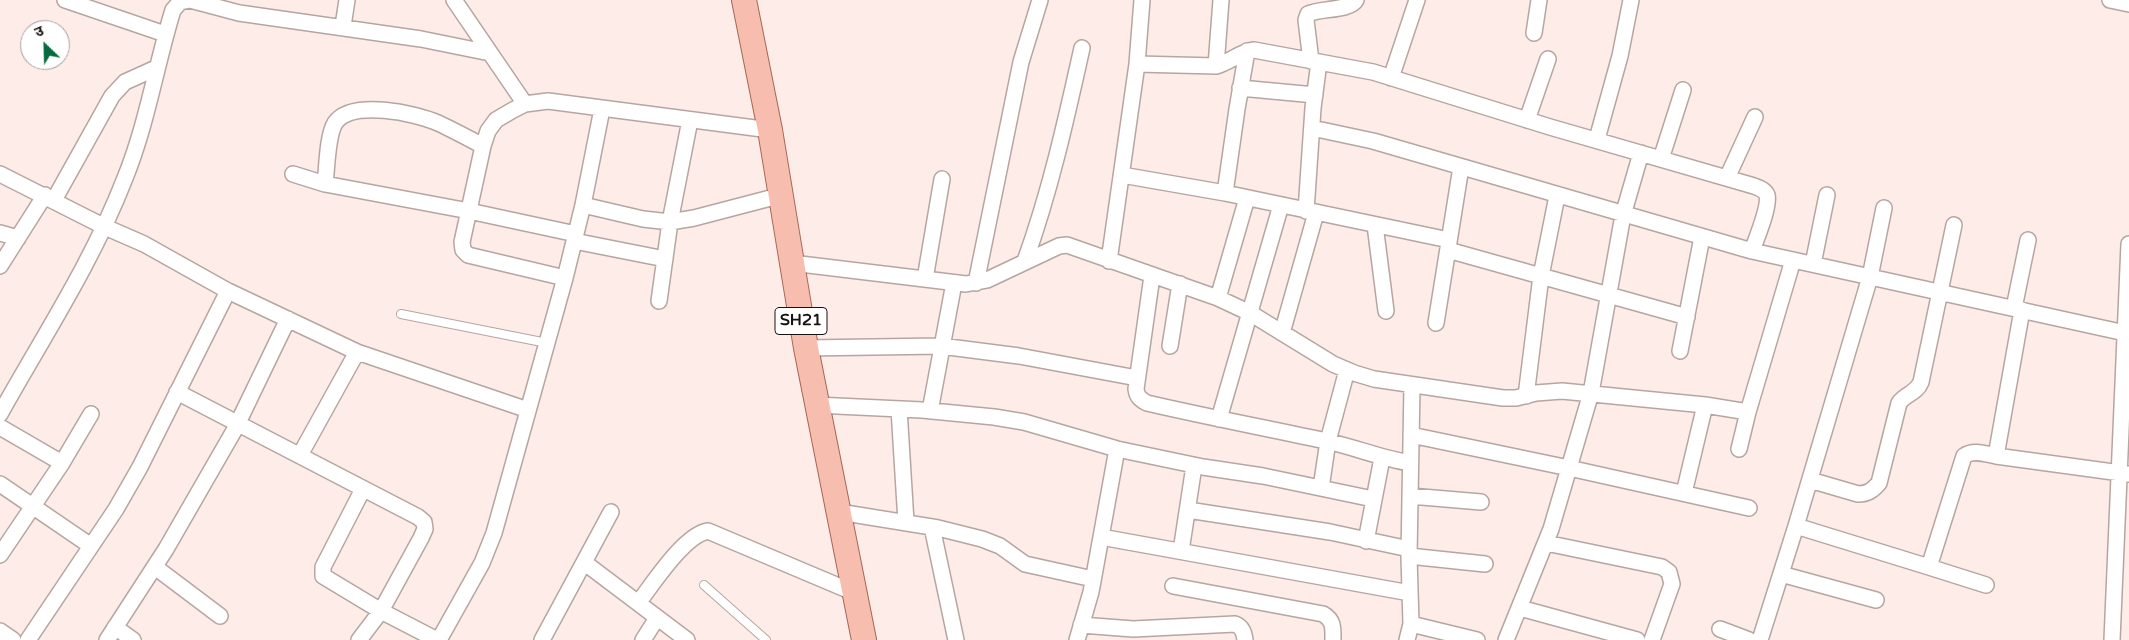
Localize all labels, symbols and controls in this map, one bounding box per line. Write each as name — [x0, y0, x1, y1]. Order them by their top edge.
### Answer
north arrow — [20, 20, 70, 70]
text: उ — [32, 22, 46, 41]
road number: SH21 — [775, 308, 827, 334]

